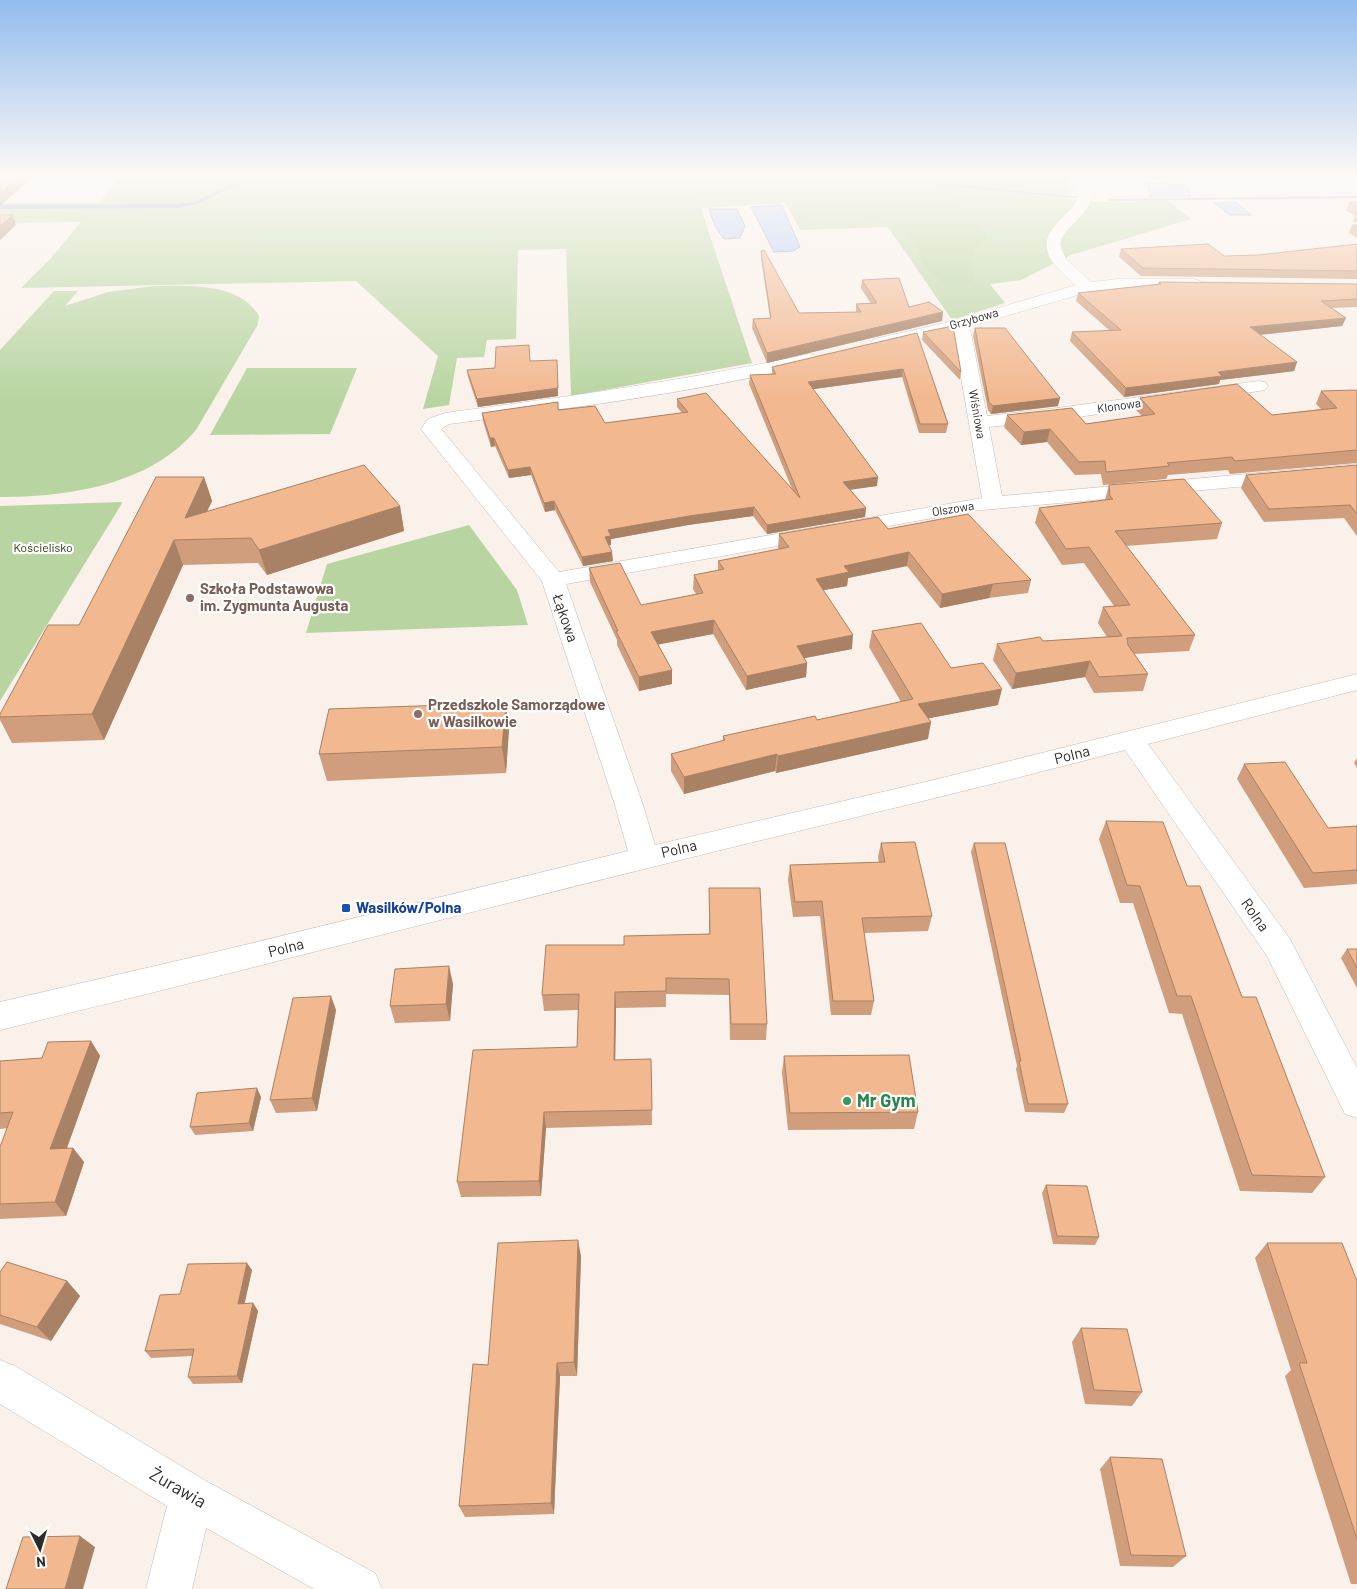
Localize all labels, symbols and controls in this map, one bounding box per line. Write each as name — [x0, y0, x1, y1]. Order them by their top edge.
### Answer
street label: Grzybowa — [948, 304, 1000, 332]
street label: Wiśniowa — [967, 388, 989, 440]
street label: Klonowa — [1096, 395, 1142, 415]
street label: Olszowa — [931, 498, 975, 518]
park label: Kościelisko — [13, 540, 73, 554]
place label: Szkoła Podstawowa im. Zygmunta Augusta — [200, 579, 349, 614]
street label: Łąkowa — [549, 590, 583, 644]
marker: Szkoła Podstawowa im. Zygmunta Augusta — [184, 592, 196, 604]
place label: Przedszkole Samorządowe w Wasilkowie — [428, 695, 605, 730]
marker: Przedszkole Samorządowe w Wasilkowie — [412, 708, 424, 720]
street label: Polna — [1052, 741, 1091, 767]
street label: Polna — [659, 835, 698, 861]
street label: Rolna — [1238, 894, 1274, 935]
place label: Wasilków/Polna — [356, 898, 461, 916]
marker: Wasilków/Polna — [340, 902, 352, 914]
street label: Polna — [266, 934, 305, 960]
place label: Mr Gym — [857, 1089, 915, 1111]
marker: Mr Gym — [841, 1095, 853, 1107]
street label: Żurawia — [146, 1462, 211, 1512]
north arrow — [15, 1524, 65, 1574]
text: N — [36, 1554, 47, 1571]

